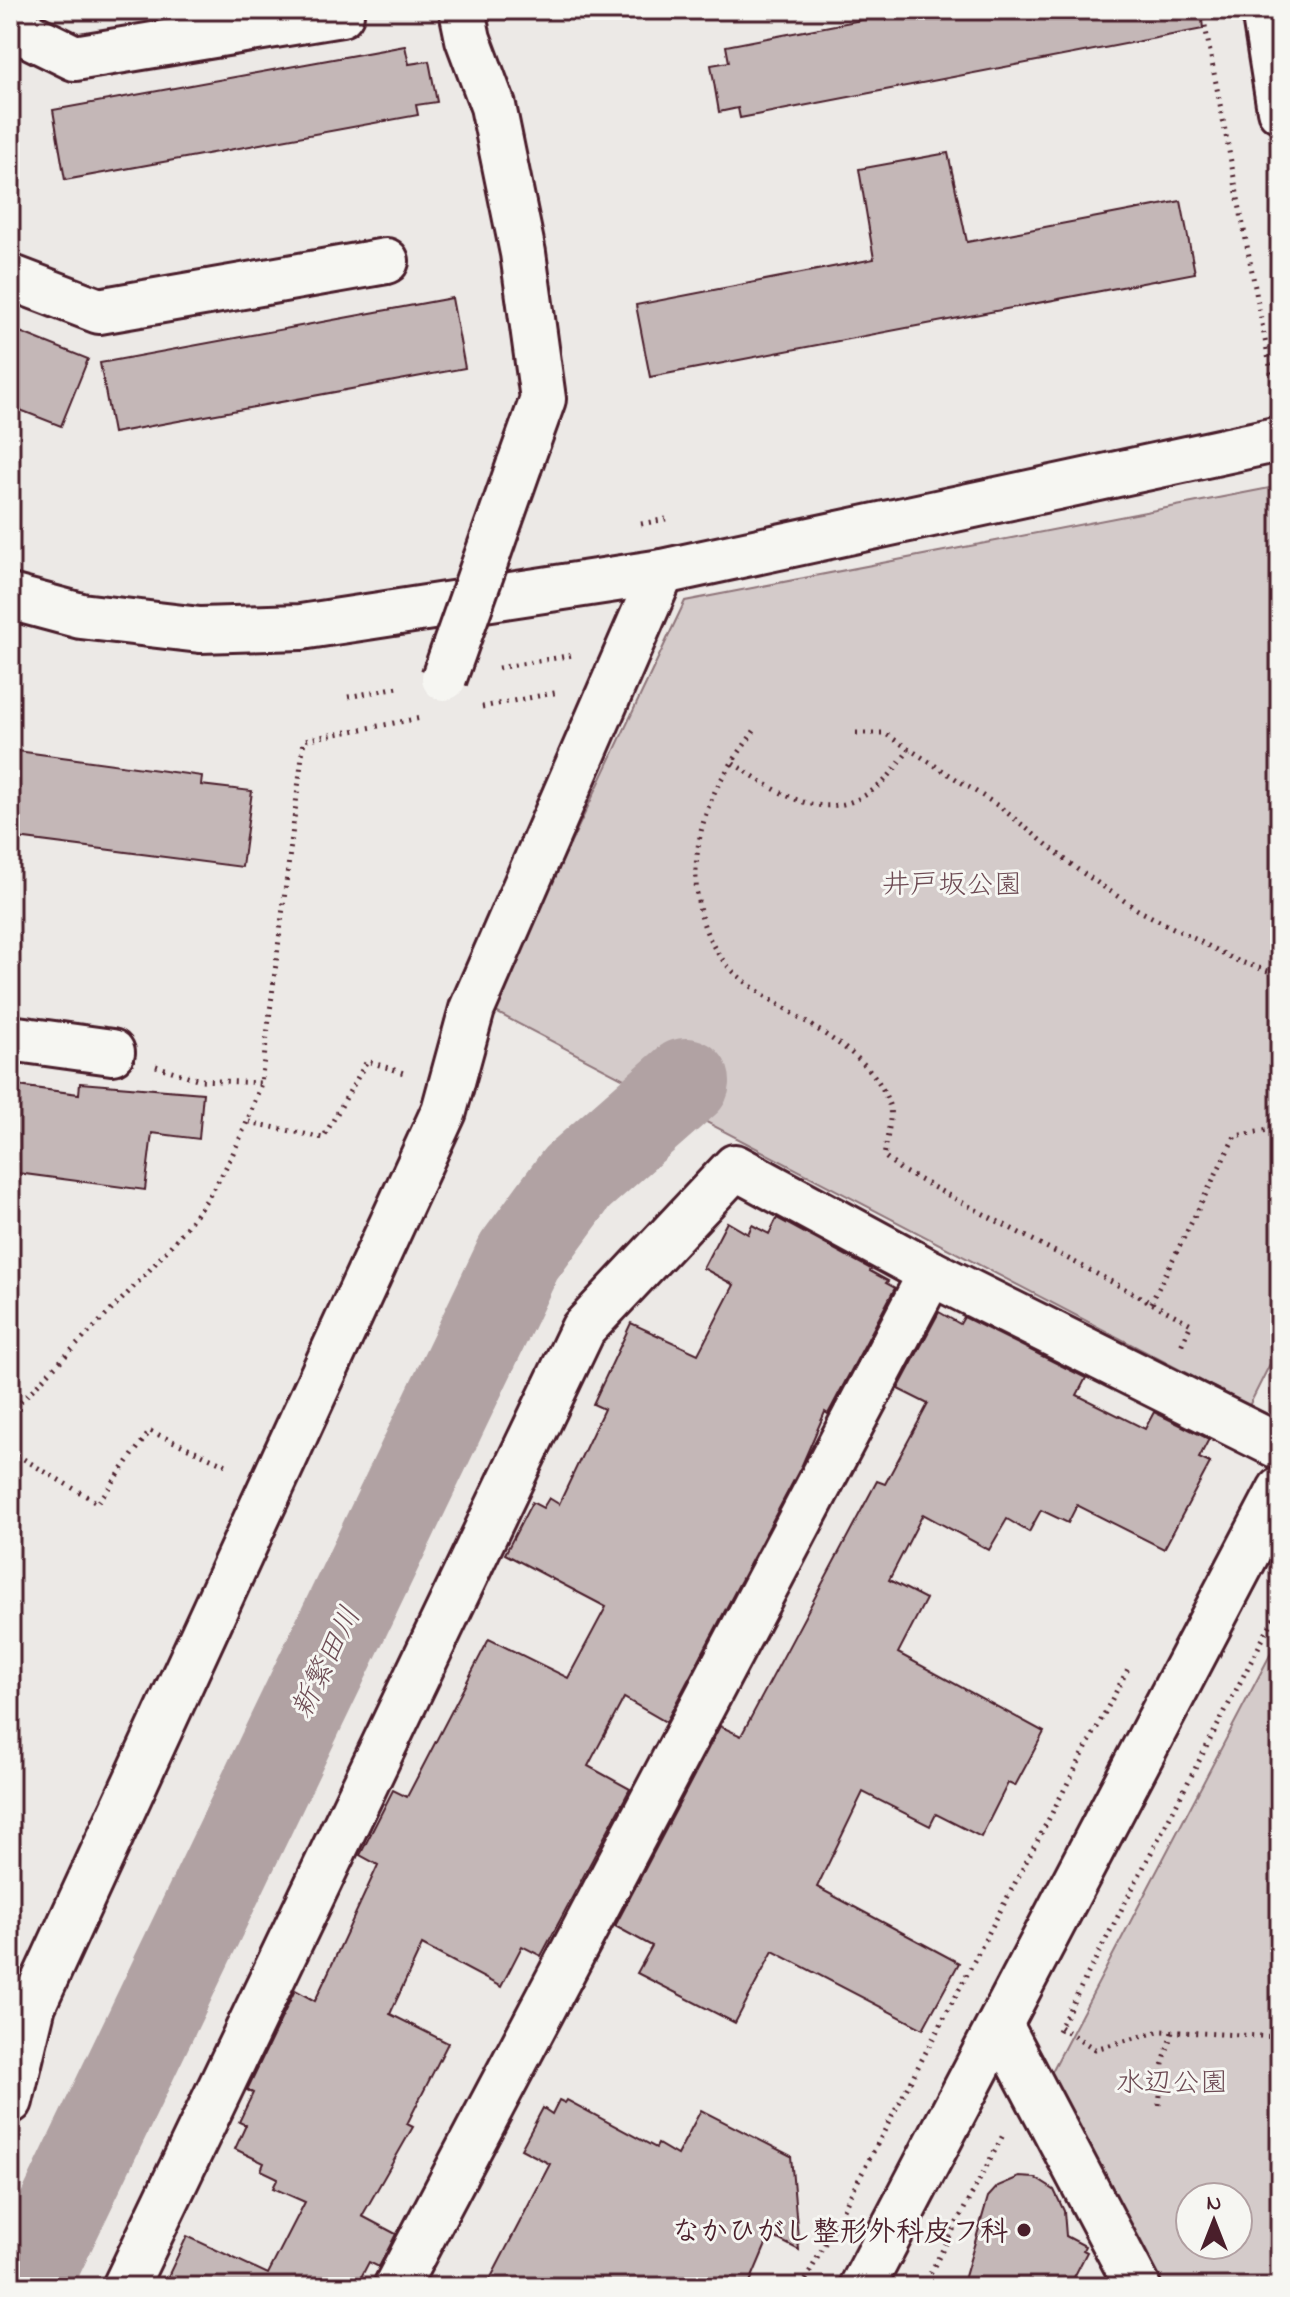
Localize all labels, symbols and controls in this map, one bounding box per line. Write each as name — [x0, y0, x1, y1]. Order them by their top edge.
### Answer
park label: 井戸坂公園 — [882, 866, 1022, 907]
water label: 新繁田川 — [282, 1600, 374, 1727]
park label: 水辺公園 — [1116, 2064, 1228, 2105]
north arrow — [1174, 2181, 1254, 2261]
text: N — [1207, 2188, 1221, 2220]
place label: なかひがし整形外科皮フ科 — [672, 2213, 1008, 2254]
marker: なかひがし整形外科皮フ科 — [1015, 2221, 1033, 2239]

